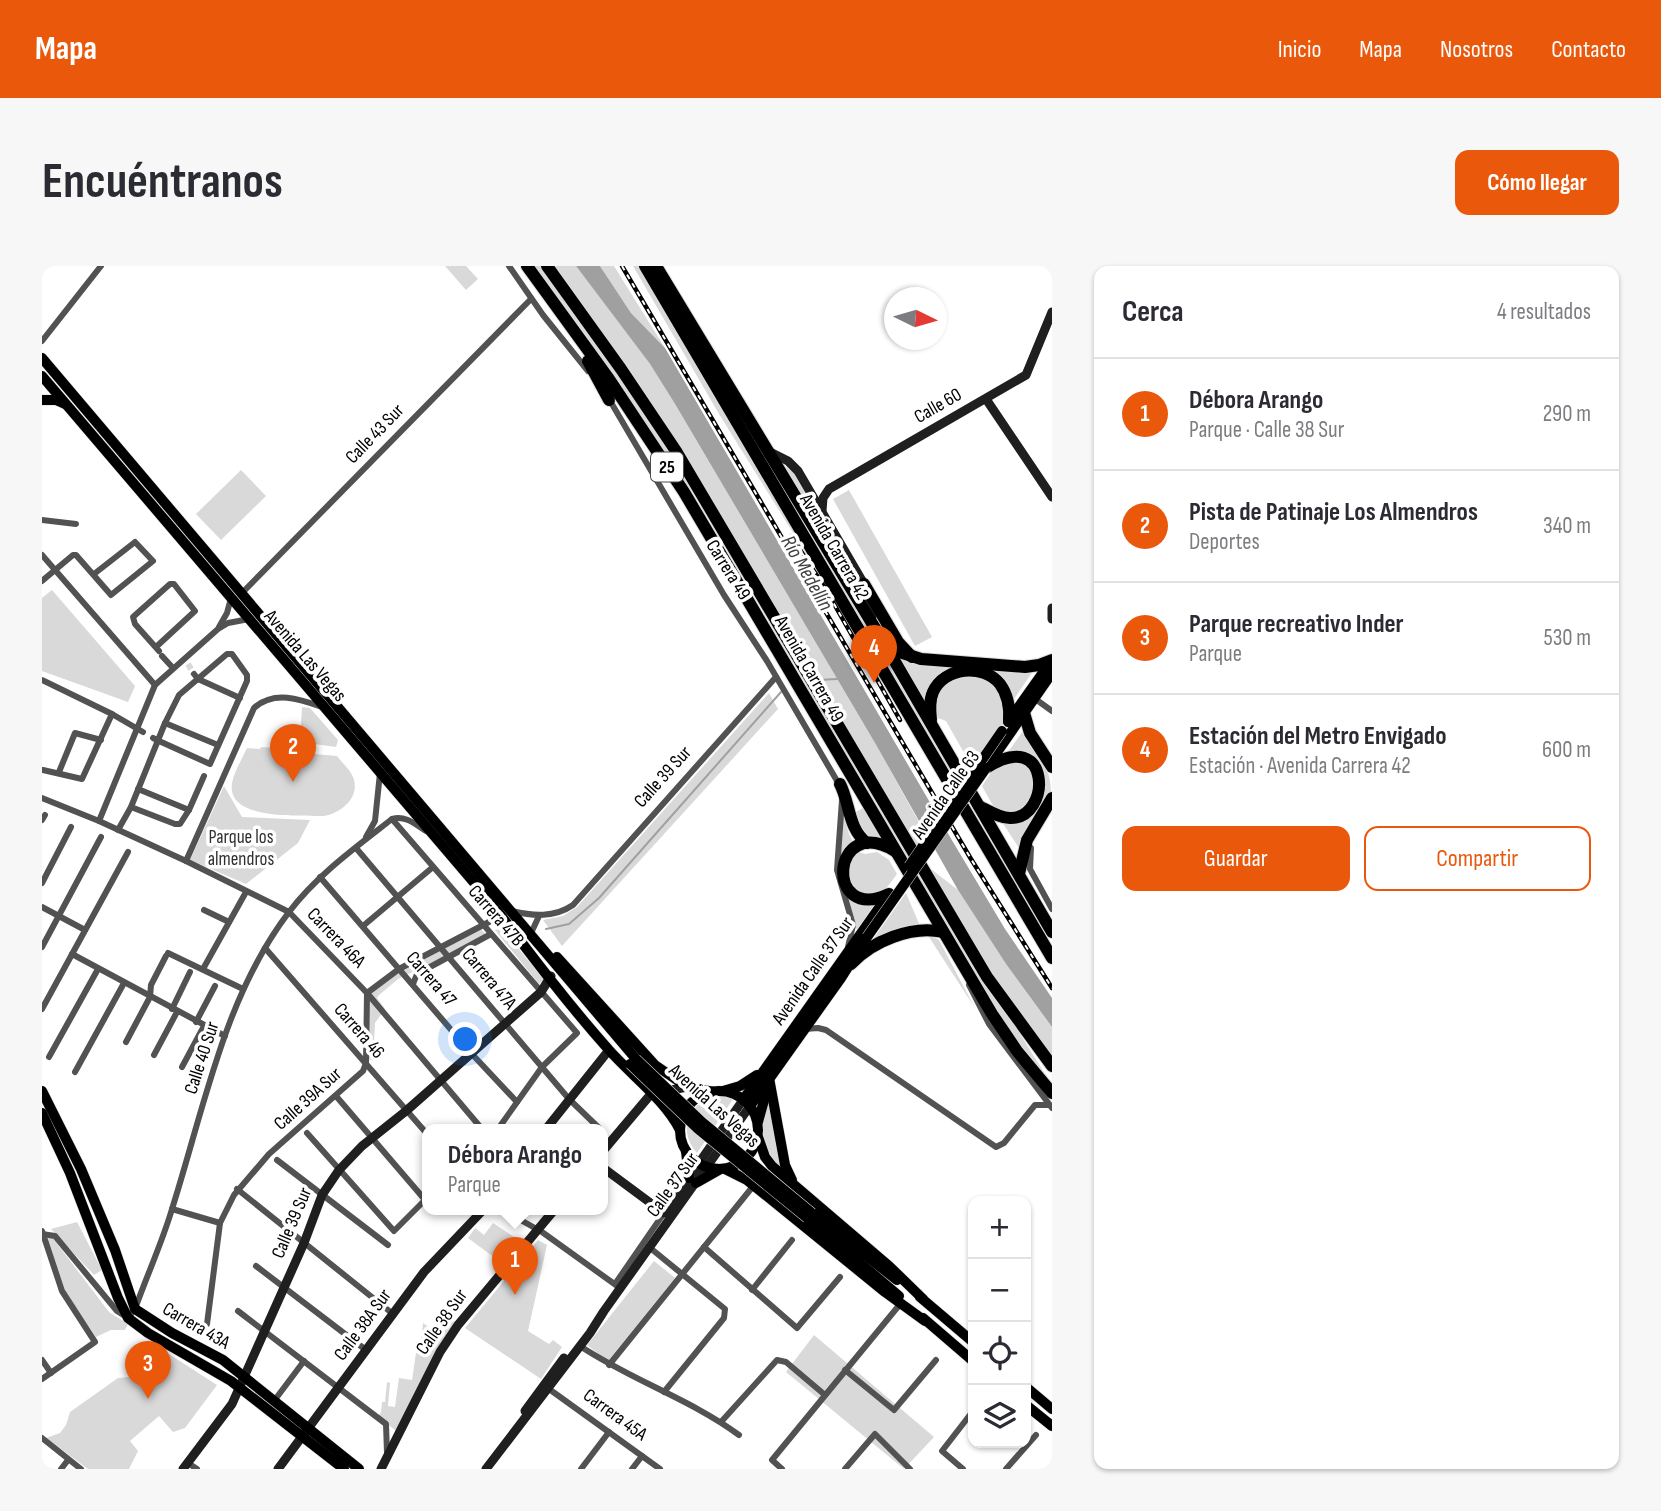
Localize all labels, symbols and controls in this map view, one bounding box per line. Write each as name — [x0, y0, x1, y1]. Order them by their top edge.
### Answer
text: Mapa — [35, 29, 97, 69]
text: Inicio — [1278, 35, 1321, 64]
text: Mapa — [1359, 35, 1402, 64]
text: Nosotros — [1440, 35, 1513, 64]
text: Contacto — [1551, 35, 1626, 64]
button: Cómo llegar — [1455, 150, 1619, 215]
text: Encuéntranos — [42, 153, 283, 212]
north arrow — [884, 287, 947, 350]
text: Cerca — [1122, 294, 1184, 330]
text: 4 resultados — [1497, 298, 1591, 326]
street label: Calle 60 — [910, 383, 966, 429]
text: Débora Arango — [1189, 385, 1323, 416]
street label: Calle 43 Sur — [341, 399, 410, 469]
text: 1 — [1140, 400, 1150, 428]
text: 290 m — [1543, 400, 1591, 428]
text: Parque · Calle 38 Sur — [1189, 416, 1344, 444]
road number: 25 — [651, 452, 683, 482]
street label: Avenida Carrera 42 — [794, 489, 874, 604]
text: Pista de Patinaje Los Almendros — [1189, 497, 1478, 528]
text: 2 — [1140, 512, 1150, 540]
text: 340 m — [1543, 512, 1591, 540]
text: Deportes — [1189, 528, 1260, 556]
water label: Río Medellín — [776, 531, 839, 615]
street label: Carrera 49 — [701, 536, 755, 604]
street label: Avenida Las Vegas — [258, 605, 351, 707]
text: Parque recreativo Inder — [1189, 609, 1404, 640]
street label: Avenida Carrera 49 — [769, 611, 849, 726]
text: 3 — [1140, 624, 1150, 652]
text: 530 m — [1543, 624, 1591, 652]
pin: 4 — [851, 625, 897, 683]
text: Parque — [1189, 640, 1242, 668]
text: Estación del Metro Envigado — [1189, 721, 1447, 752]
pin: 2 — [270, 724, 316, 782]
text: 4 — [1140, 736, 1150, 764]
text: 600 m — [1542, 736, 1591, 764]
street label: Calle 39 Sur — [629, 741, 697, 813]
street label: Avenida Calle 63 — [906, 746, 985, 845]
text: Estación · Avenida Carrera 42 — [1189, 752, 1411, 780]
park label: Parque los almendros — [208, 826, 274, 871]
button: Guardar — [1122, 826, 1350, 891]
button: Compartir — [1364, 826, 1591, 891]
street label: Carrera 47B — [463, 881, 529, 951]
street label: Carrera 46A — [302, 903, 371, 973]
street label: Avenida Calle 37 Sur — [767, 912, 859, 1030]
street label: Carrera 47A — [457, 944, 522, 1015]
street label: Carrera 47 — [401, 947, 461, 1012]
street label: Carrera 46 — [329, 998, 389, 1064]
street label: Calle 40 Sur — [179, 1018, 225, 1097]
your location — [448, 1022, 482, 1056]
street label: Avenida Las Vegas — [663, 1059, 764, 1153]
street label: Calle 39A Sur — [269, 1062, 347, 1135]
popup — [422, 1124, 608, 1215]
text: Débora Arango — [448, 1140, 582, 1171]
street label: Calle 37 Sur — [642, 1148, 704, 1222]
text: Parque — [448, 1171, 501, 1199]
street label: Calle 39 Sur — [267, 1184, 317, 1262]
map controls — [968, 1196, 1031, 1448]
button: + — [968, 1196, 1031, 1259]
pin: 1 — [492, 1237, 538, 1295]
button: − — [968, 1259, 1031, 1322]
street label: Calle 38A Sur — [329, 1284, 397, 1365]
street label: Calle 38 Sur — [411, 1284, 473, 1359]
street label: Carrera 43A — [158, 1298, 235, 1355]
button: locate — [968, 1322, 1031, 1385]
pin: 3 — [125, 1341, 171, 1399]
street label: Carrera 45A — [578, 1384, 652, 1446]
button: layers — [968, 1385, 1031, 1448]

